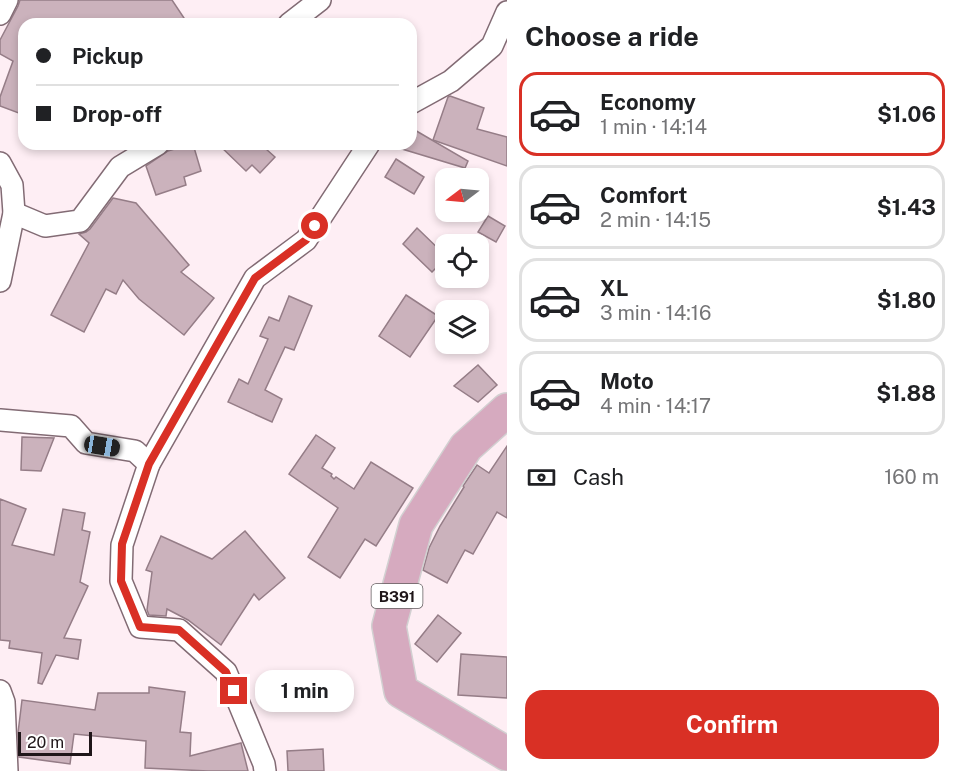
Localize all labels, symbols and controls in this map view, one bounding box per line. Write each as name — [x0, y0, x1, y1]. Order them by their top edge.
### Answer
text: Choose a ride — [525, 20, 699, 52]
text: Pickup — [72, 43, 143, 69]
icon: car — [528, 87, 582, 141]
text: Economy — [600, 89, 696, 115]
text: Drop-off — [72, 101, 162, 127]
text: $1.06 — [877, 101, 936, 127]
text: 1 min · 14:14 — [600, 115, 707, 139]
north arrow — [435, 168, 489, 222]
map controls — [435, 168, 489, 354]
icon: car — [528, 180, 582, 234]
text: Comfort — [600, 182, 687, 208]
text: $1.43 — [877, 194, 936, 220]
text: 2 min · 14:15 — [600, 208, 711, 232]
route start — [301, 212, 328, 239]
button: locate — [435, 234, 489, 288]
icon: car — [528, 273, 582, 327]
text: XL — [600, 275, 628, 301]
text: $1.80 — [877, 287, 936, 313]
button: layers — [435, 300, 489, 354]
text: 3 min · 14:16 — [600, 301, 711, 325]
icon: car — [528, 366, 582, 420]
text: Moto — [600, 368, 654, 394]
text: $1.88 — [876, 380, 936, 406]
text: 4 min · 14:17 — [600, 394, 711, 418]
car — [83, 434, 121, 458]
icon: cash — [525, 461, 558, 494]
text: Cash — [573, 464, 624, 490]
text: 160 m — [884, 465, 939, 489]
road number: B391 — [372, 584, 422, 608]
callout: 1 min — [255, 670, 354, 712]
route end — [220, 677, 247, 704]
text: 1 min — [280, 679, 329, 703]
button: Confirm — [525, 690, 939, 759]
scale bar — [18, 729, 92, 756]
text: 20 m — [27, 733, 64, 752]

